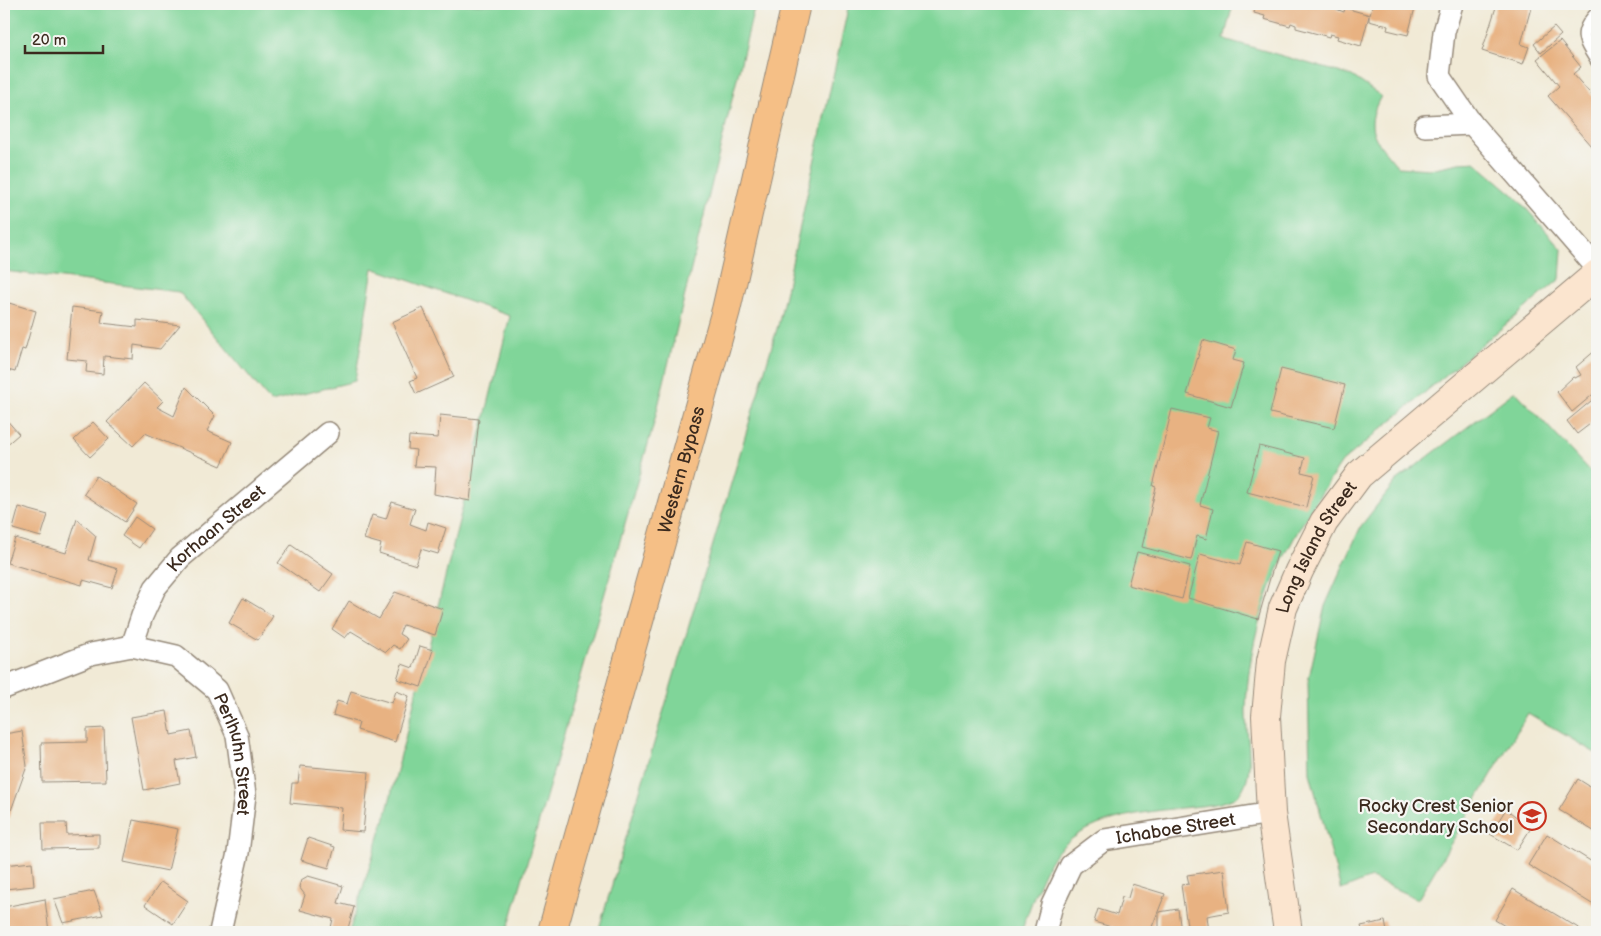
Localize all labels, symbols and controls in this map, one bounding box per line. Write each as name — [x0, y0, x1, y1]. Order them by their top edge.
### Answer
scale bar — [25, 22, 102, 54]
text: 20 m — [32, 31, 66, 50]
street label: Western Bypass — [654, 404, 710, 536]
street label: Long Island Street — [1272, 477, 1362, 615]
street label: Korhaan Street — [163, 481, 270, 576]
street label: Perlhuhn Street — [209, 690, 256, 817]
place label: Rocky Crest Senior Secondary School — [1358, 796, 1513, 838]
school or university icon: Rocky Crest Senior Secondary School — [1517, 801, 1547, 831]
street label: Ichaboe Street — [1114, 809, 1237, 849]

